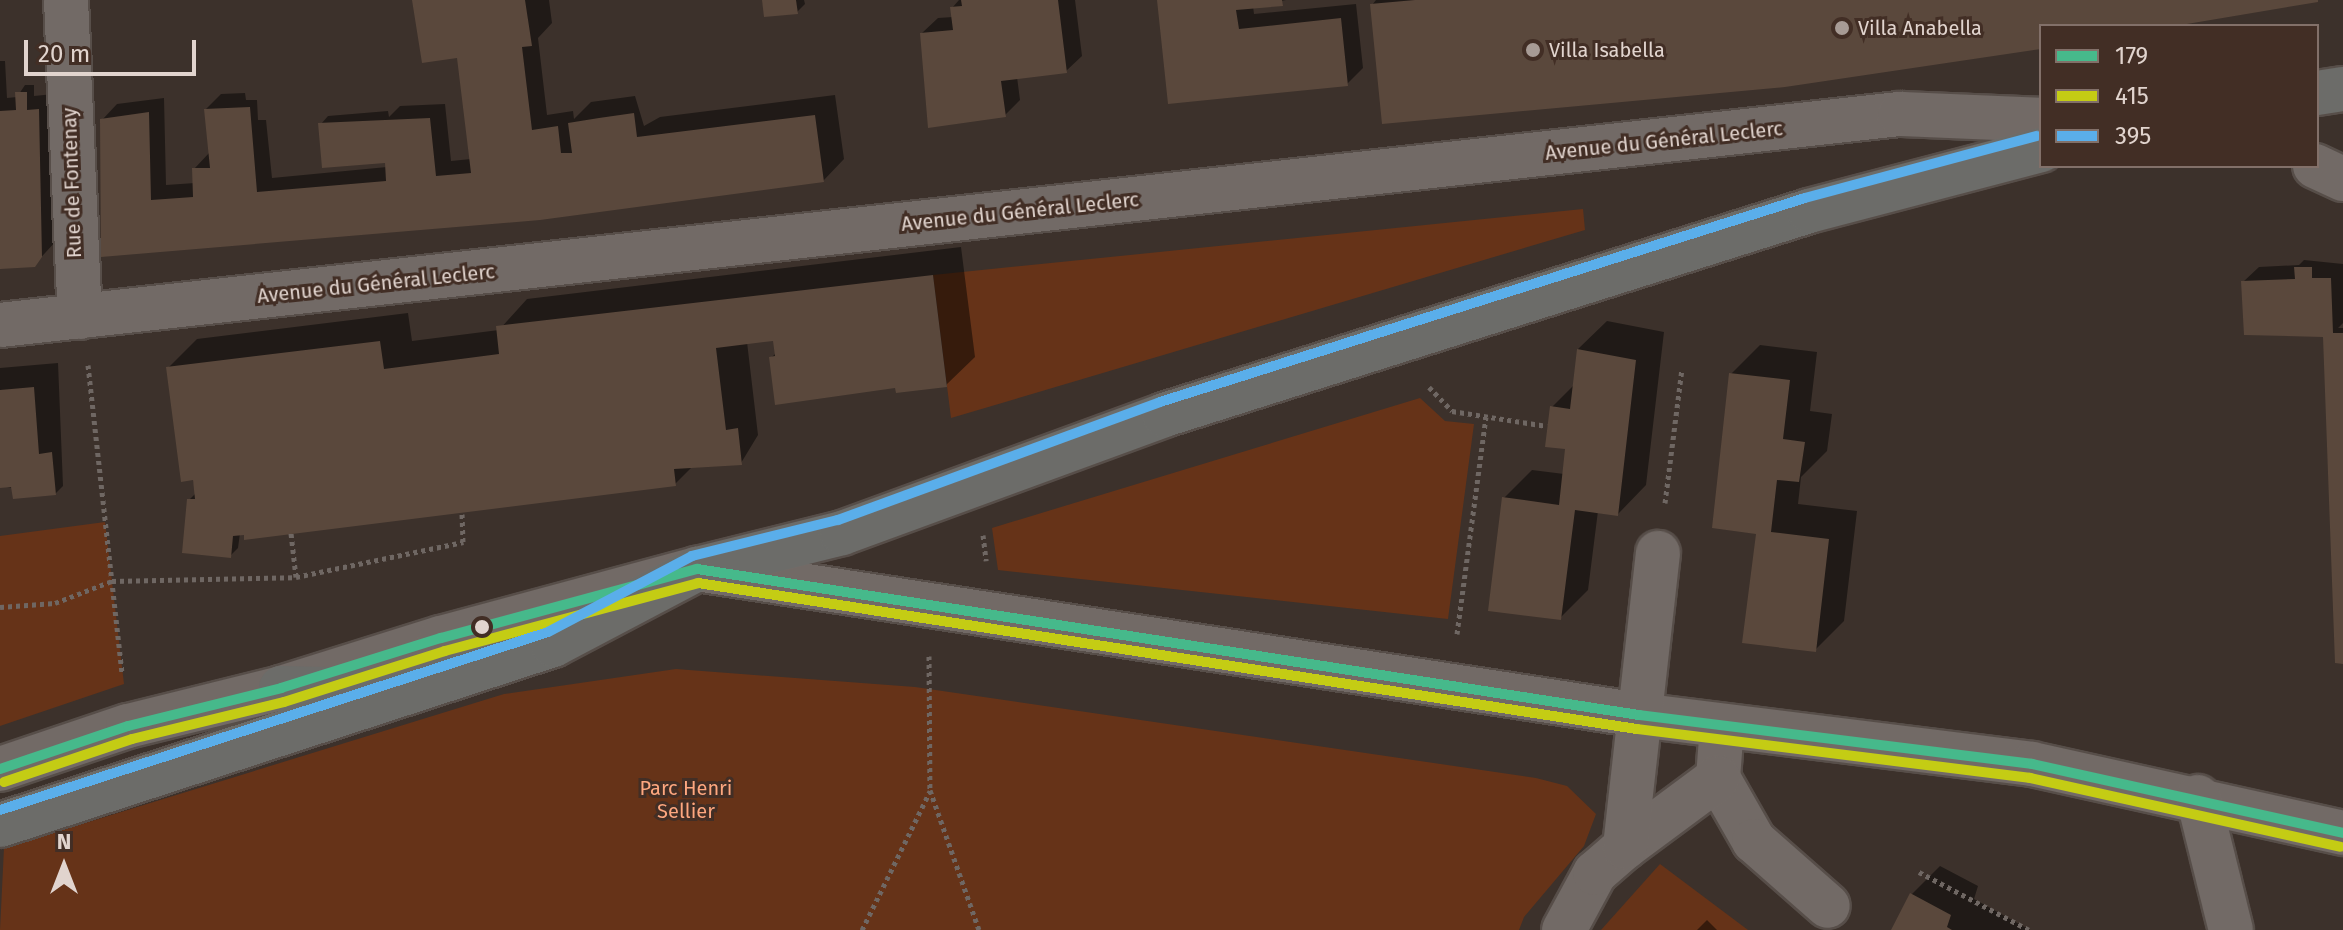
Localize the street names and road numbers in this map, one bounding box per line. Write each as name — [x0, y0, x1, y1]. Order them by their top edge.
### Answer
street label: Rue de Fontenay — [57, 107, 87, 259]
street label: Avenue du Général Leclerc — [1544, 117, 1784, 165]
street label: Avenue du Général Leclerc — [900, 188, 1140, 236]
street label: Avenue du Général Leclerc — [256, 260, 496, 308]

